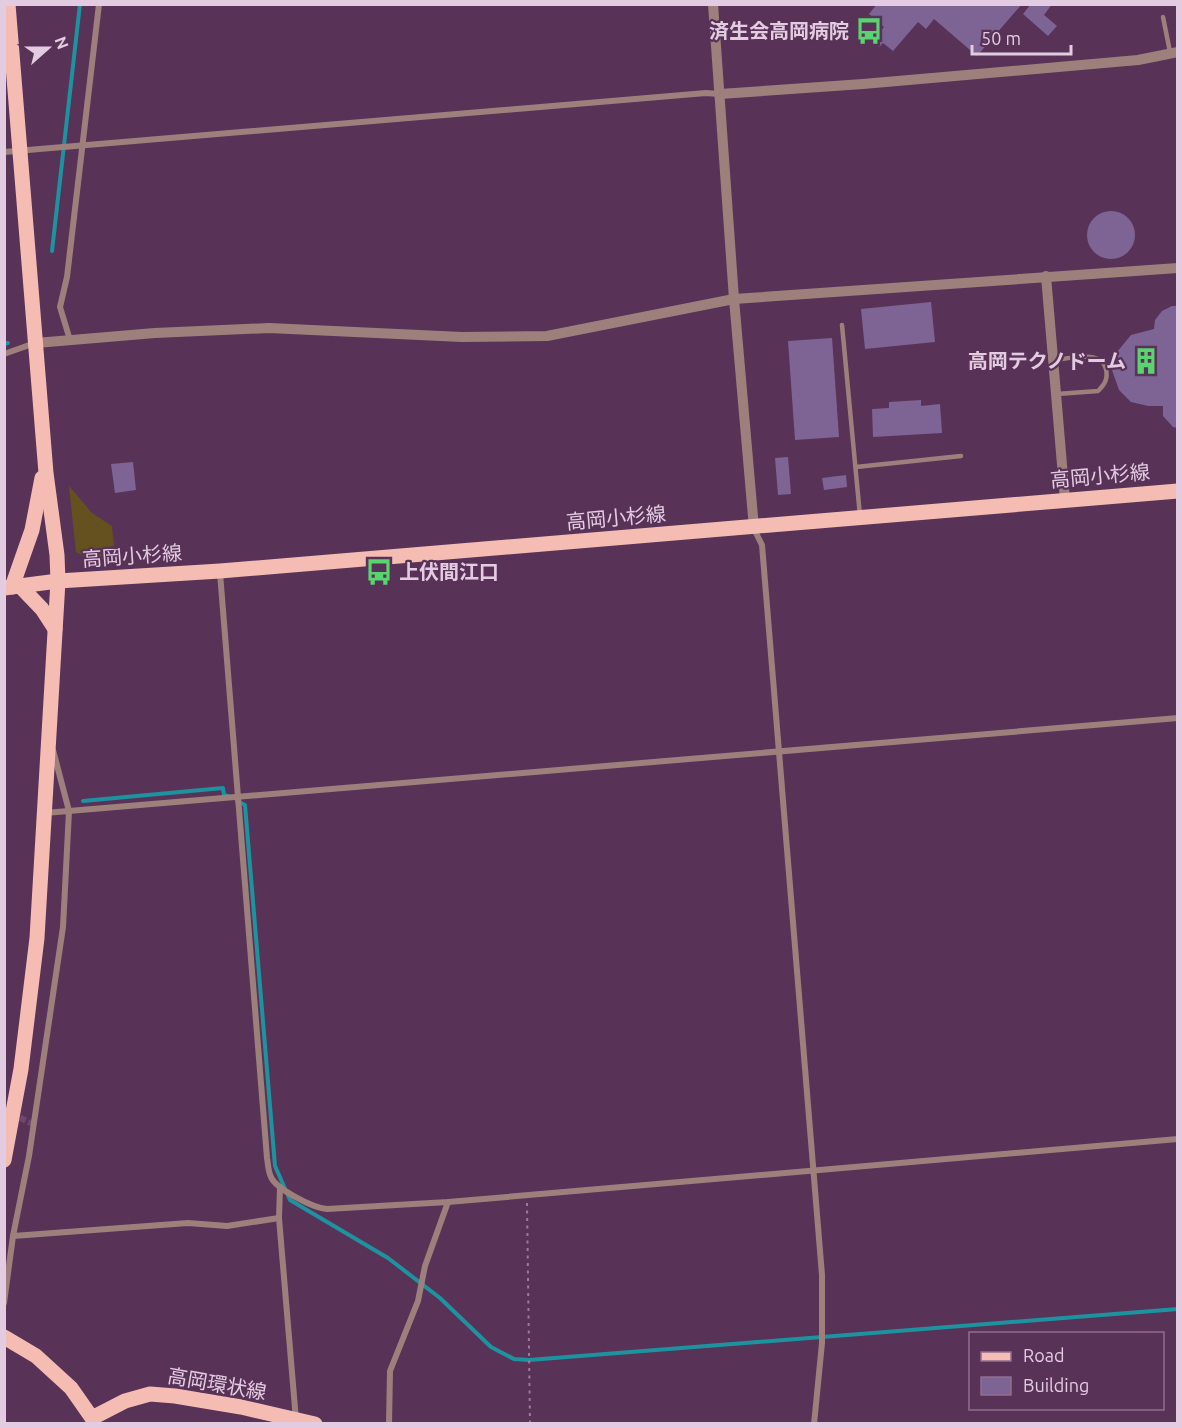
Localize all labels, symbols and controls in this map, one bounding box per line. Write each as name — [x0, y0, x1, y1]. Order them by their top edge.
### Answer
bus stop icon: 済生会高岡病院 — [854, 16, 884, 46]
north arrow — [18, 18, 78, 78]
scale bar — [972, 18, 1071, 56]
place label: 済生会高岡病院 — [709, 19, 849, 42]
text: 50 m — [981, 28, 1021, 48]
text: N — [51, 34, 73, 51]
building icon: 高岡テクノドーム — [1131, 346, 1161, 376]
place label: 高岡テクノドーム — [968, 349, 1126, 372]
street label: 高岡小杉線 — [1049, 460, 1151, 491]
street label: 高岡小杉線 — [565, 502, 667, 533]
street label: 高岡小杉線 — [81, 541, 183, 570]
bus stop icon: 上伏間江口 — [364, 557, 394, 587]
place label: 上伏間江口 — [399, 560, 499, 583]
legend — [969, 1332, 1164, 1410]
text: Road — [1023, 1345, 1065, 1365]
street label: 高岡環状線 — [166, 1363, 268, 1404]
text: Building — [1023, 1375, 1089, 1395]

